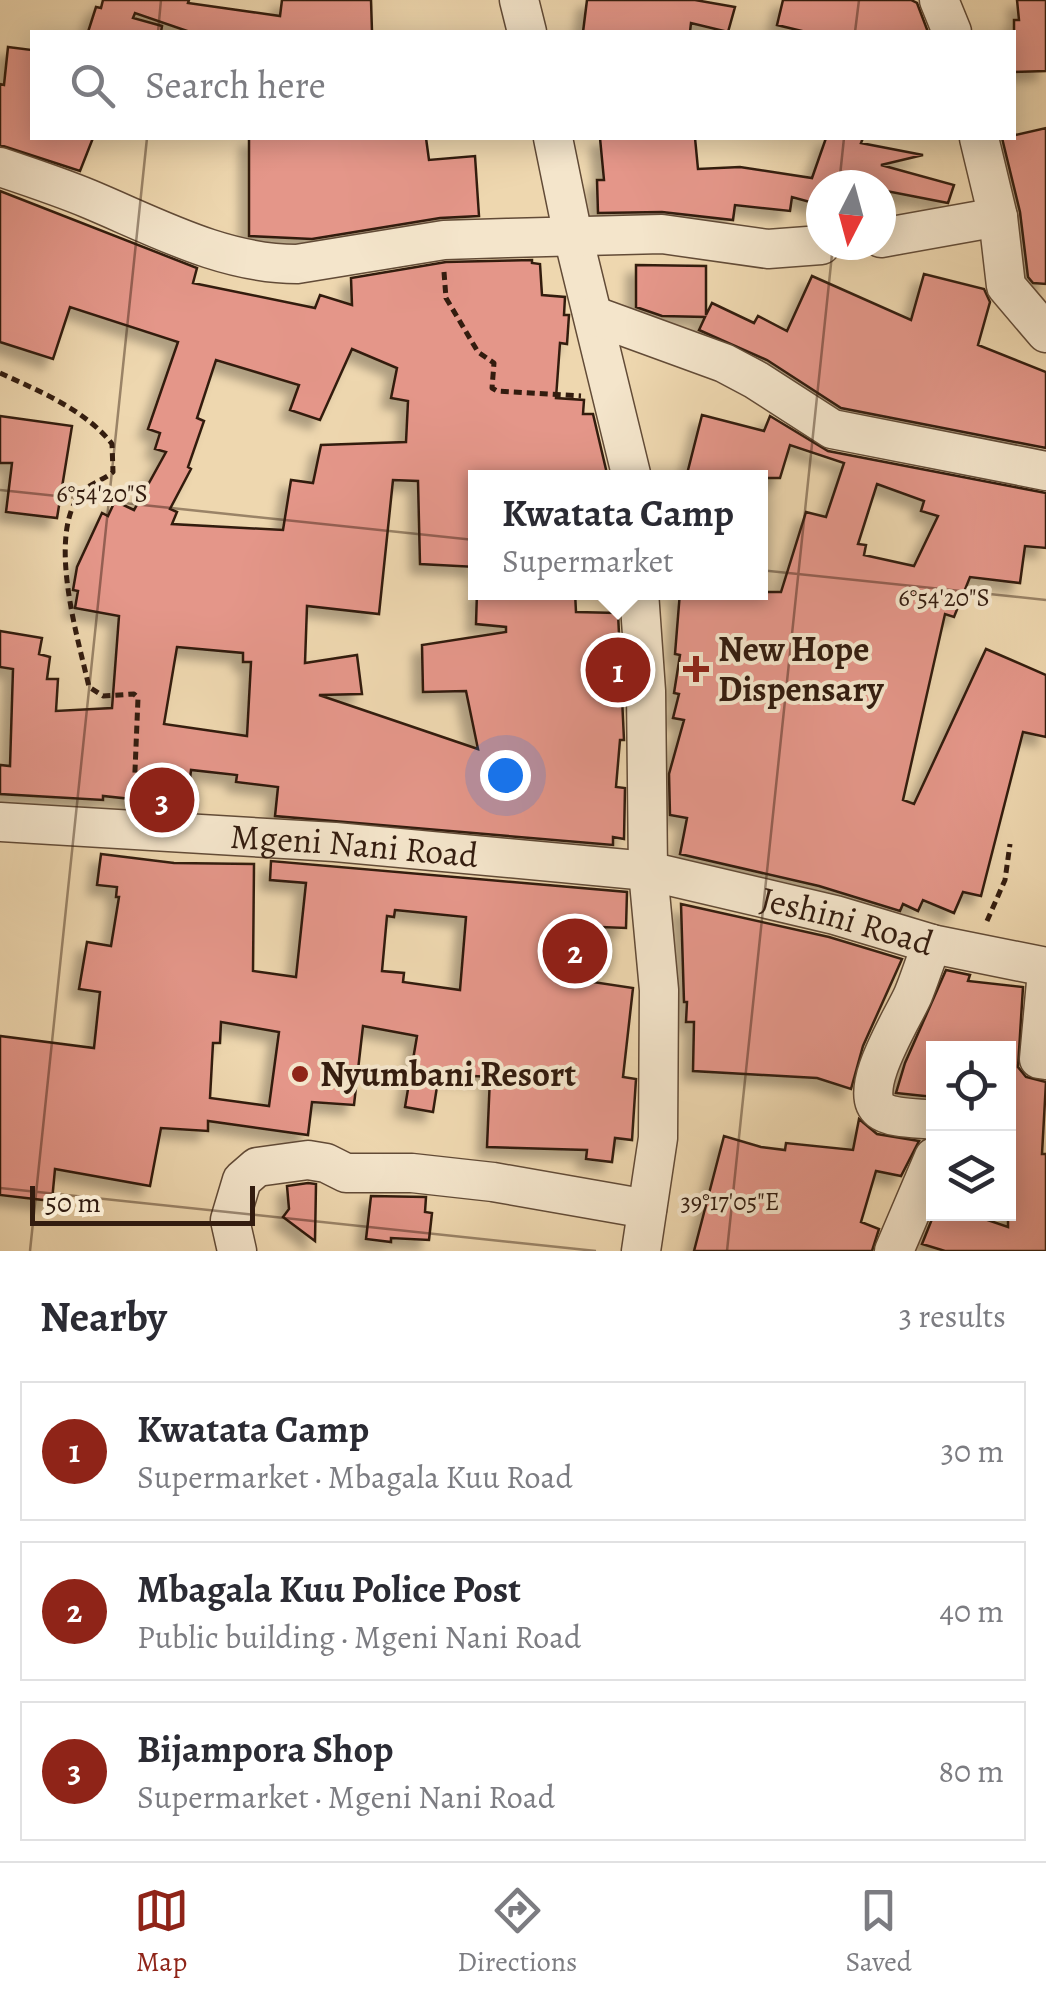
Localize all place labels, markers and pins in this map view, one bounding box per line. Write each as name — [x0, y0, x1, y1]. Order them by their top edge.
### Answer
place label: New Hope Dispensary — [718, 625, 884, 713]
pin: 1 — [586, 632, 650, 708]
marker: New Hope Dispensary — [683, 656, 709, 682]
pin: 3 — [130, 762, 194, 838]
pin: 2 — [542, 914, 608, 988]
place label: Nyumbani Resort — [320, 1050, 576, 1098]
marker: Nyumbani Resort — [289, 1063, 311, 1085]

